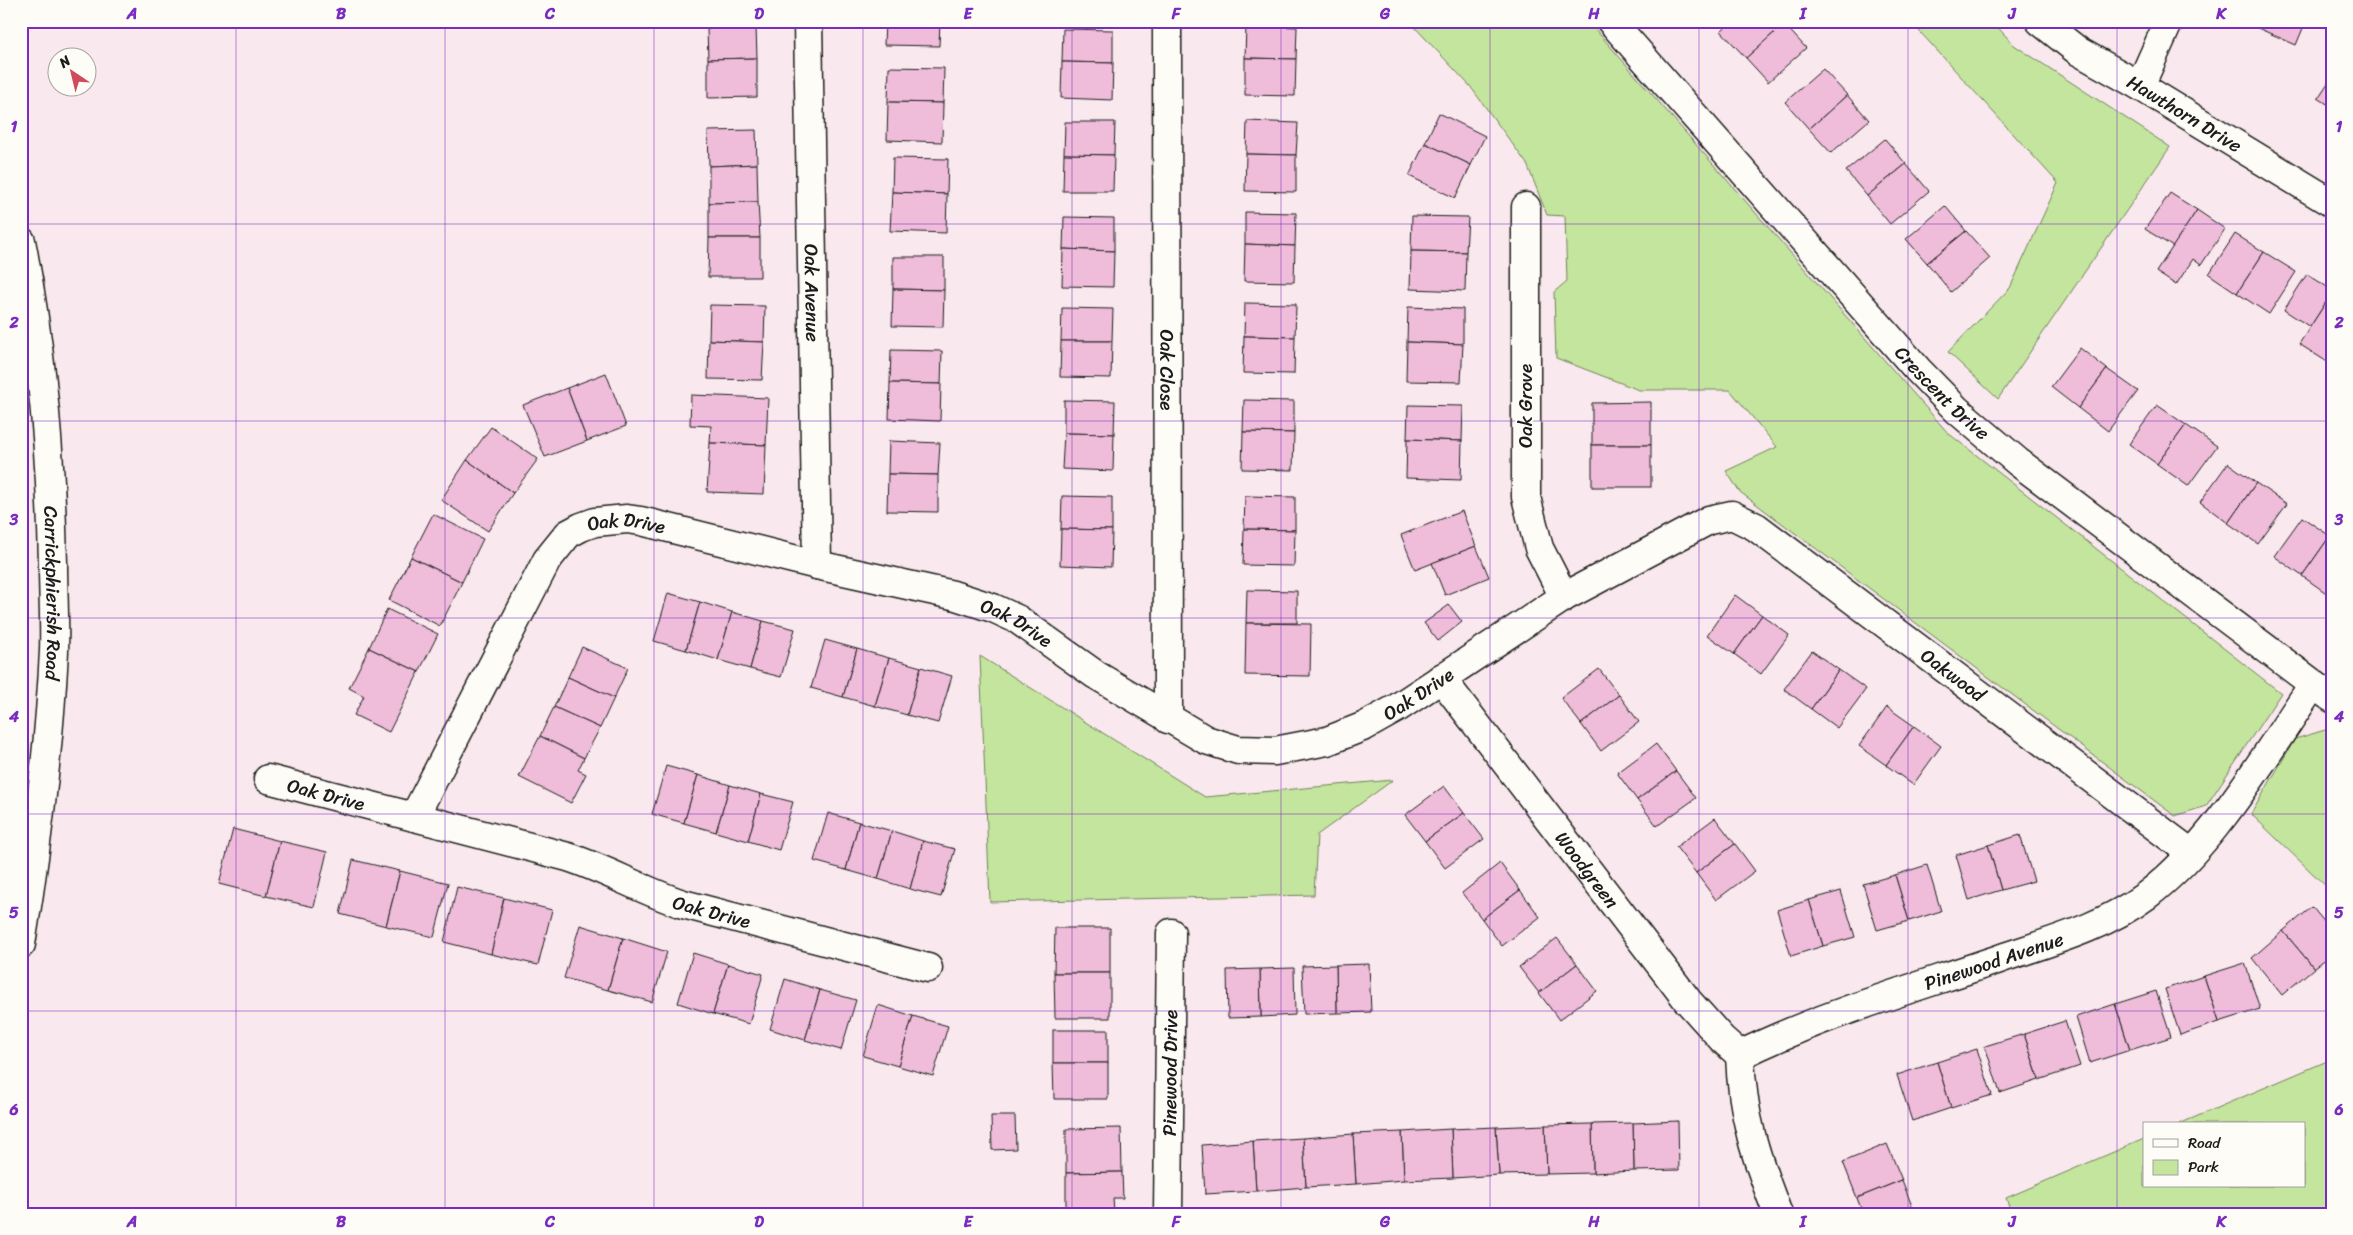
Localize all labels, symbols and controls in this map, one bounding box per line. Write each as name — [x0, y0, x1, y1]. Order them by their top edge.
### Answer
text: A — [126, 0, 137, 28]
text: B — [336, 0, 347, 28]
text: C — [544, 0, 556, 28]
text: D — [754, 0, 764, 28]
text: E — [964, 0, 974, 28]
text: F — [1171, 0, 1182, 28]
text: G — [1379, 0, 1391, 28]
text: H — [1587, 0, 1600, 28]
text: I — [1799, 0, 1808, 28]
text: J — [2007, 0, 2017, 28]
text: K — [2215, 0, 2227, 28]
north arrow — [48, 48, 98, 98]
text: N — [53, 49, 76, 75]
street label: Hawthorn Drive — [2121, 66, 2249, 162]
text: 1 — [11, 112, 18, 141]
text: 1 — [2336, 112, 2343, 141]
street label: Oak Avenue — [795, 244, 829, 343]
text: 2 — [8, 308, 19, 337]
text: 2 — [2333, 308, 2344, 337]
street label: Oak Close — [1150, 330, 1184, 410]
street label: Crescent Drive — [1886, 338, 1997, 449]
street label: Oak Grove — [1509, 364, 1542, 448]
street label: Oak Drive — [582, 503, 669, 544]
text: 3 — [9, 505, 19, 534]
street label: Carrickphierish Road — [34, 505, 70, 683]
text: 3 — [2334, 505, 2344, 534]
street label: Oak Drive — [976, 589, 1060, 656]
street label: Oakwood — [1913, 640, 1994, 712]
street label: Oak Drive — [1377, 659, 1461, 730]
text: 4 — [8, 702, 19, 731]
text: 4 — [2333, 702, 2344, 731]
street label: Oak Drive — [283, 769, 368, 821]
street label: Woodgreen — [1546, 824, 1628, 916]
street label: Oak Drive — [668, 886, 754, 938]
text: 5 — [9, 898, 19, 927]
text: 5 — [2334, 898, 2344, 927]
street label: Pinewood Avenue — [1920, 922, 2069, 1000]
street label: Pinewood Drive — [1153, 1010, 1187, 1136]
text: 6 — [8, 1095, 19, 1124]
text: 6 — [2333, 1095, 2344, 1124]
legend — [2143, 1122, 2306, 1188]
text: Road — [2188, 1130, 2221, 1156]
text: Park — [2188, 1154, 2219, 1180]
text: A — [126, 1207, 137, 1235]
text: B — [336, 1207, 347, 1235]
text: C — [544, 1207, 556, 1235]
text: D — [754, 1207, 764, 1235]
text: E — [964, 1207, 974, 1235]
text: F — [1171, 1207, 1182, 1235]
text: G — [1379, 1207, 1391, 1235]
text: H — [1587, 1207, 1600, 1235]
text: I — [1799, 1207, 1808, 1235]
text: J — [2007, 1207, 2017, 1235]
text: K — [2215, 1207, 2227, 1235]

